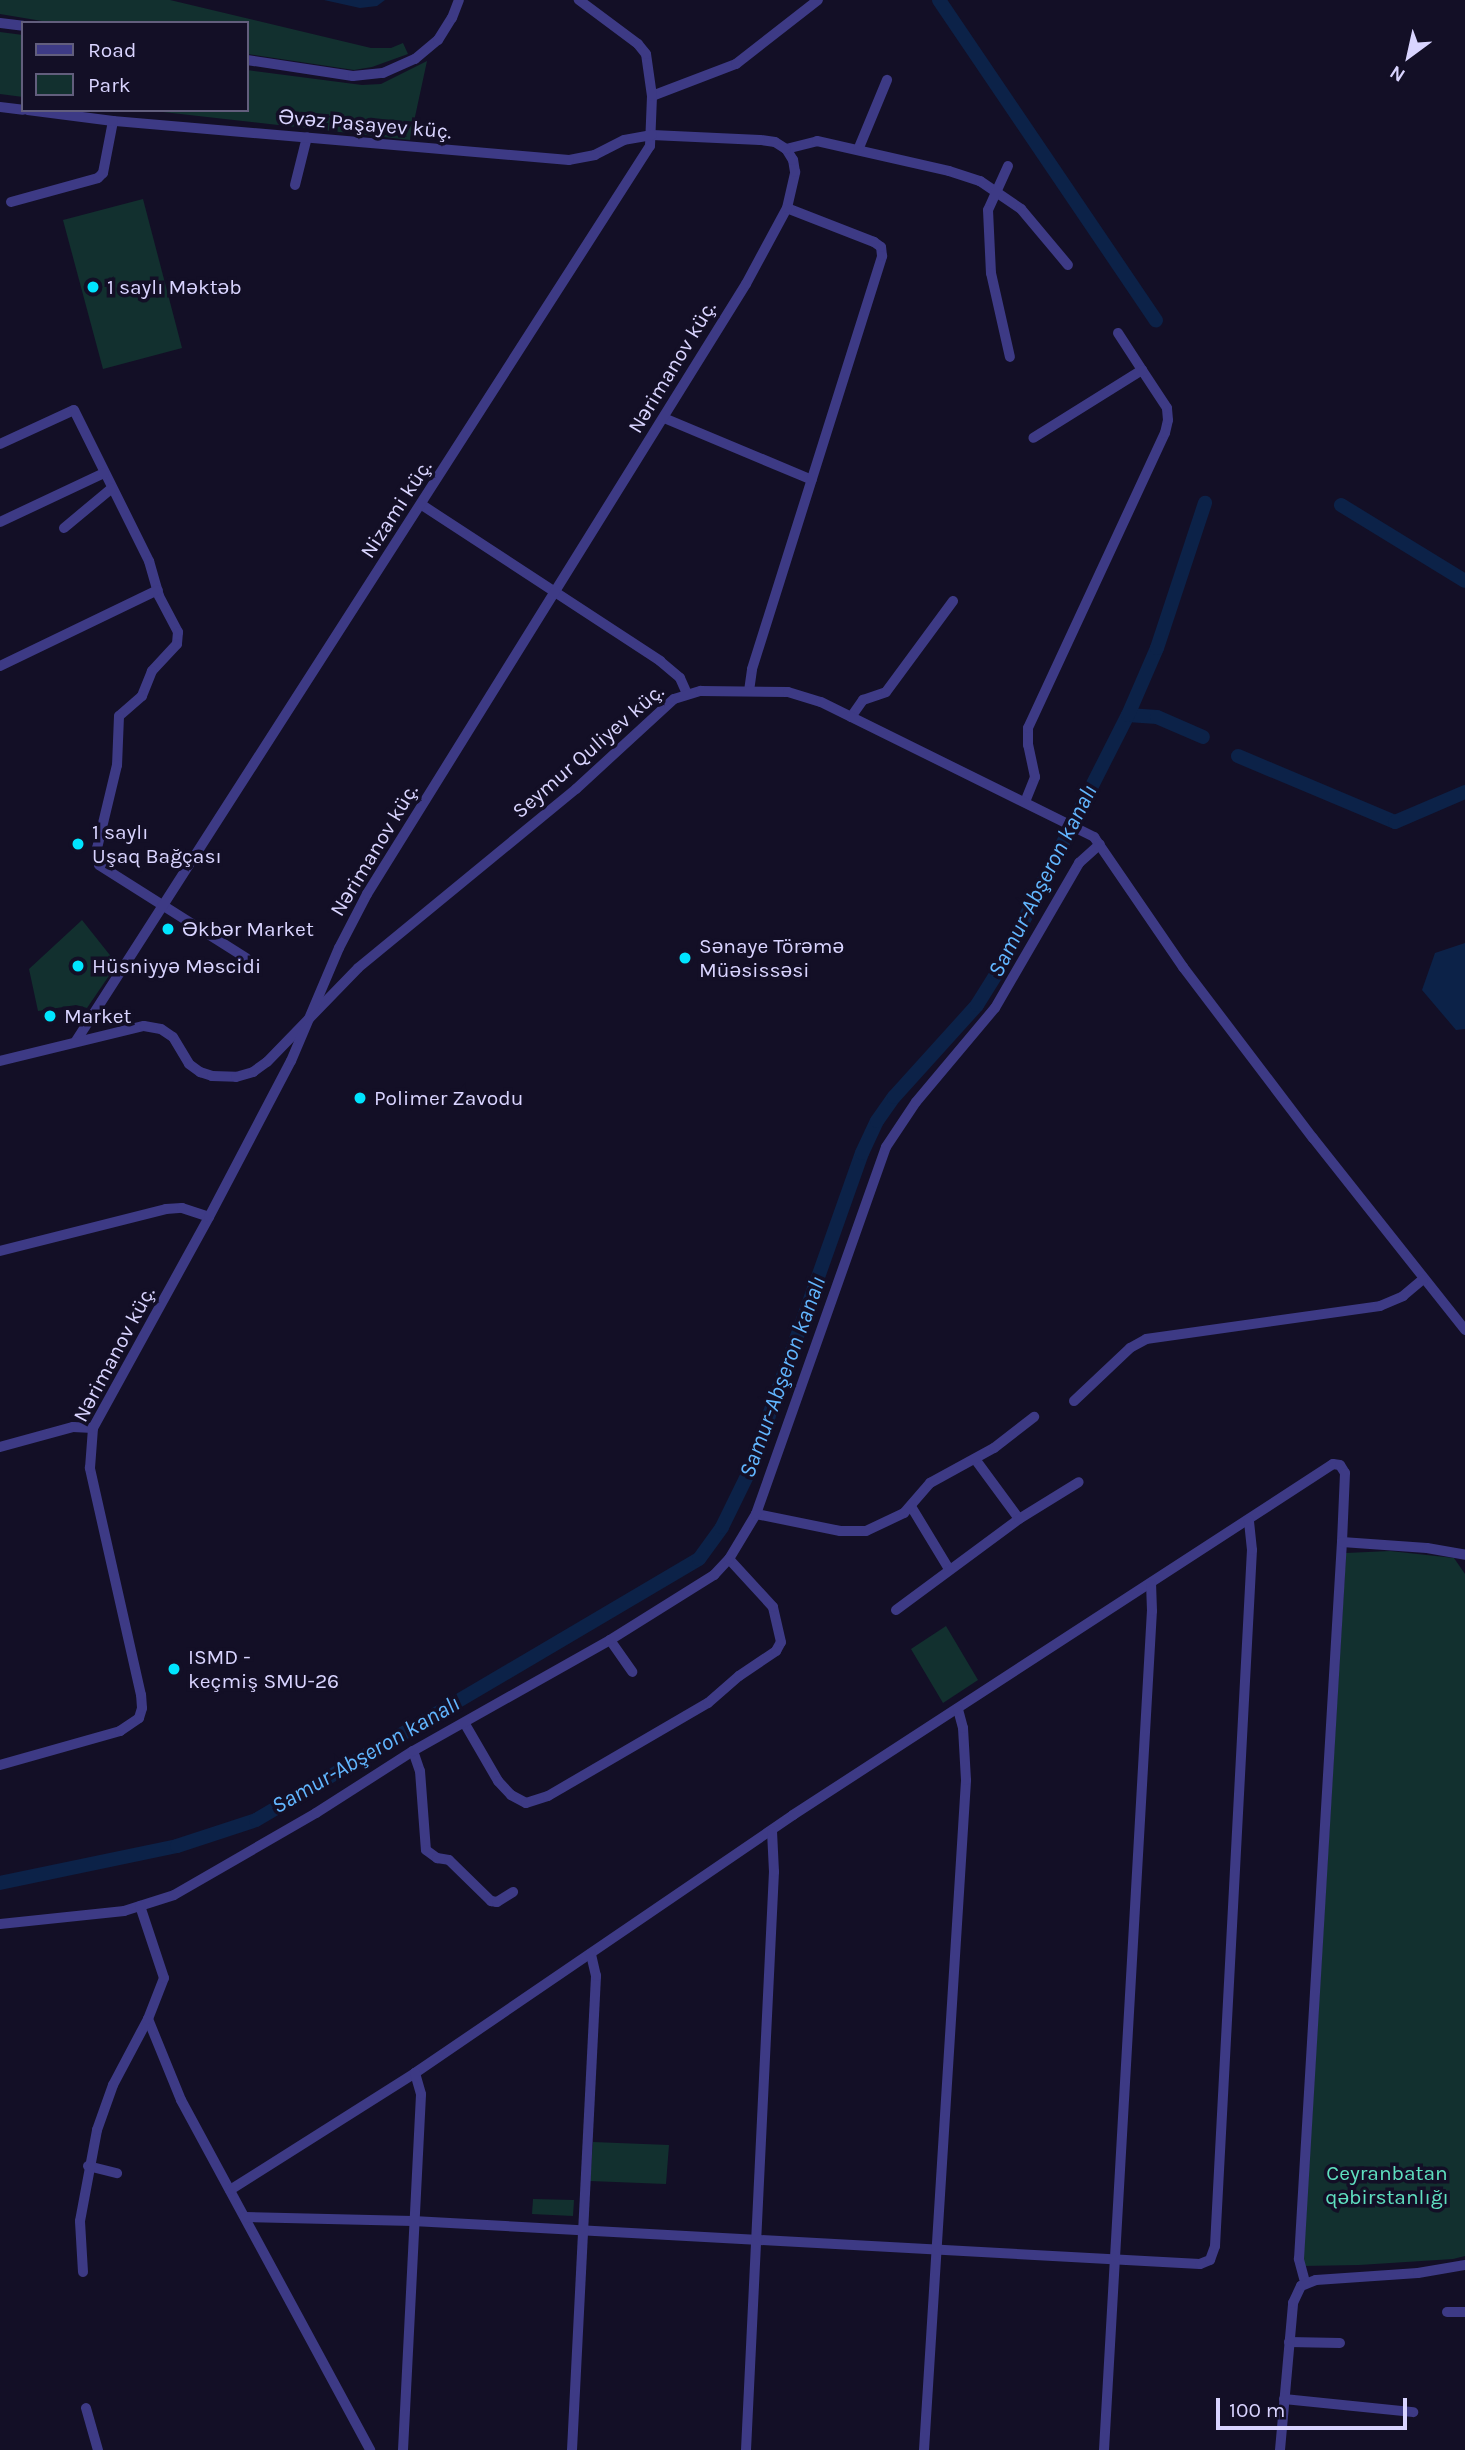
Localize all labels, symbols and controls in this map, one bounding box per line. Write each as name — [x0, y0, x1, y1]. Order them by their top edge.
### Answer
legend — [21, 21, 248, 112]
north arrow — [1374, 21, 1444, 91]
text: Road — [88, 38, 136, 62]
text: N — [1386, 61, 1409, 87]
text: Park — [88, 73, 131, 97]
street label: Əvəz Paşayev küç. — [277, 104, 453, 144]
place label: 1 saylı Məktəb — [107, 274, 242, 300]
marker: 1 saylı Məktəb — [85, 279, 101, 295]
street label: Nərimanov küç. — [623, 296, 721, 438]
street label: Nizami küç. — [355, 455, 437, 563]
street label: Seymur Quliyev küç. — [507, 679, 669, 823]
street label: Nərimanov küç. — [325, 779, 423, 921]
water label: Samur-Abşeron kanalı — [982, 780, 1104, 982]
place label: 1 saylı Uşaq Bağçası — [92, 819, 222, 869]
marker: 1 saylı Uşaq Bağçası — [70, 836, 86, 852]
place label: Əkbər Market — [182, 916, 314, 942]
marker: Əkbər Market — [160, 921, 176, 937]
place label: Sənaye Törəmə Müəsissəsi — [699, 933, 844, 983]
marker: Sənaye Törəmə Müəsissəsi — [677, 950, 693, 966]
place label: Hüsniyyə Məscidi — [92, 953, 261, 979]
marker: Hüsniyyə Məscidi — [70, 958, 86, 974]
place label: Market — [64, 1003, 131, 1029]
marker: Market — [42, 1008, 58, 1024]
place label: Polimer Zavodu — [374, 1085, 523, 1111]
marker: Polimer Zavodu — [352, 1090, 368, 1106]
water label: Samur-Abşeron kanalı — [734, 1272, 832, 1482]
street label: Nərimanov küç. — [68, 1282, 160, 1426]
place label: ISMD - keçmiş SMU-26 — [188, 1644, 339, 1694]
marker: ISMD - keçmiş SMU-26 — [166, 1661, 182, 1677]
water label: Samur-Abşeron kanalı — [267, 1690, 465, 1820]
park label: Ceyranbatan qəbirstanlığı — [1325, 2160, 1449, 2210]
scale bar — [1220, 2384, 1411, 2428]
text: 100 m — [1229, 2398, 1286, 2422]

